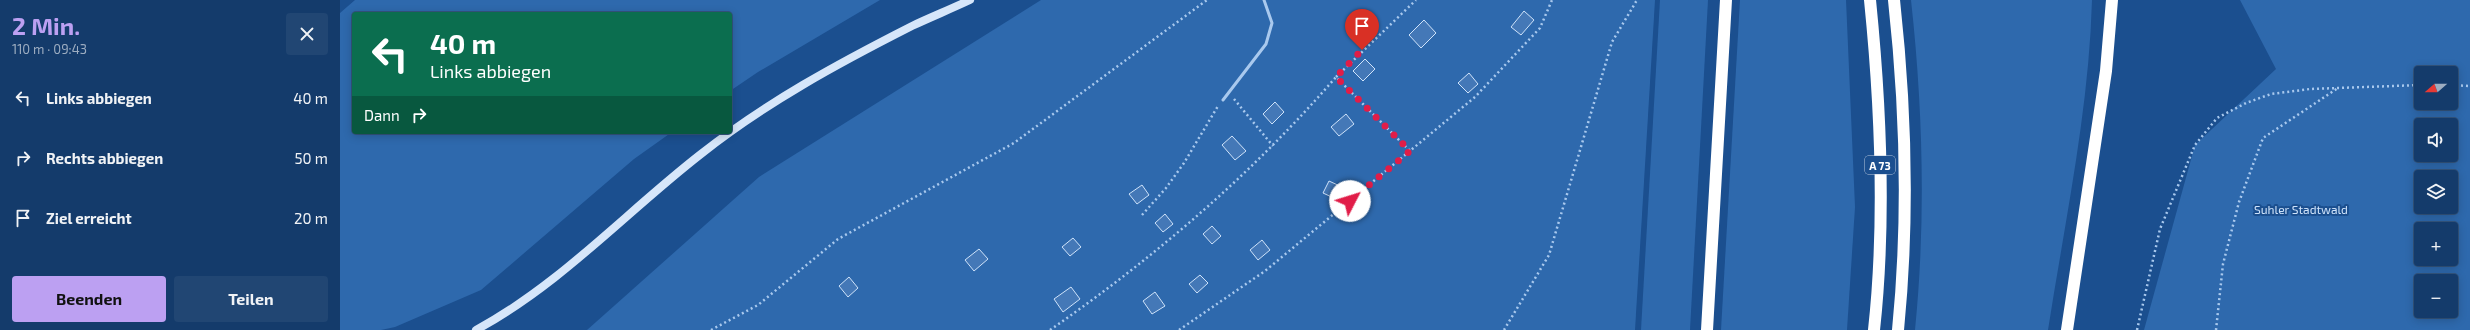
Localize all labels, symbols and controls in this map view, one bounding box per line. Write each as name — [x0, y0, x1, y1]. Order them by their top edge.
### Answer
pin — [1345, 9, 1379, 50]
text: 2 Min. — [12, 11, 80, 40]
button: close — [286, 13, 328, 55]
icon: arrive — [1351, 15, 1373, 37]
text: 40 m — [430, 26, 496, 60]
icon: left — [364, 28, 416, 80]
text: 110 m · 09:43 — [12, 41, 87, 57]
text: Links abbiegen — [430, 60, 551, 82]
north arrow — [2414, 66, 2458, 110]
map controls — [2414, 66, 2458, 318]
icon: left — [12, 87, 34, 109]
text: Links abbiegen — [46, 89, 152, 107]
text: 40 m — [293, 89, 328, 107]
icon: right — [408, 104, 430, 126]
text: Dann — [364, 106, 400, 124]
button: sound — [2414, 118, 2458, 162]
icon: right — [12, 147, 34, 169]
text: Rechts abbiegen — [46, 149, 163, 167]
text: 50 m — [294, 149, 328, 167]
road number: A 73 — [1865, 156, 1895, 174]
button: layers — [2414, 170, 2458, 214]
position arrow — [1329, 180, 1371, 222]
park label: Suhler Stadtwald — [2254, 202, 2348, 216]
icon: arrive — [12, 207, 34, 229]
text: Ziel erreicht — [46, 209, 132, 227]
text: 20 m — [294, 209, 328, 227]
button: + — [2414, 222, 2458, 266]
button: − — [2414, 274, 2458, 318]
button: Beenden — [12, 276, 166, 322]
button: Teilen — [174, 276, 328, 322]

